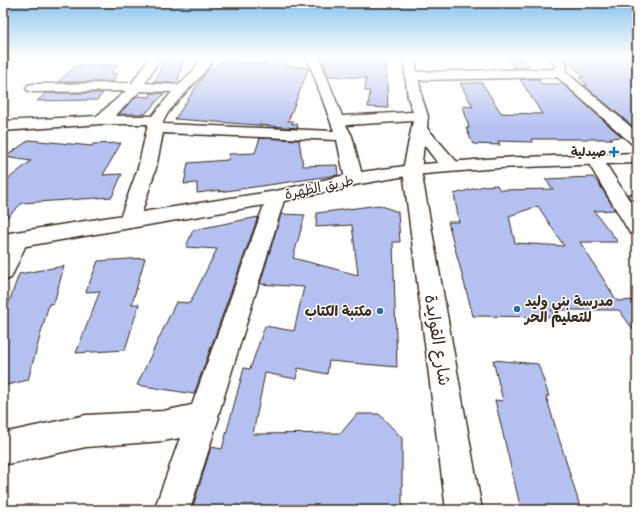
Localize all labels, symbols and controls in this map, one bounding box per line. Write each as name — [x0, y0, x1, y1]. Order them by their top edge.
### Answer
place label: صيدلية — [571, 145, 606, 160]
marker: صيدلية — [609, 147, 619, 157]
street label: طريق الظهرة — [283, 172, 355, 203]
street label: شارع القوايدة — [419, 293, 454, 387]
place label: مدرسة بني وليد للتعليم الحر — [523, 293, 613, 328]
place label: مكتبة الكتاب — [305, 303, 372, 320]
marker: مدرسة بني وليد للتعليم الحر — [512, 304, 522, 314]
marker: مكتبة الكتاب — [375, 306, 385, 316]

